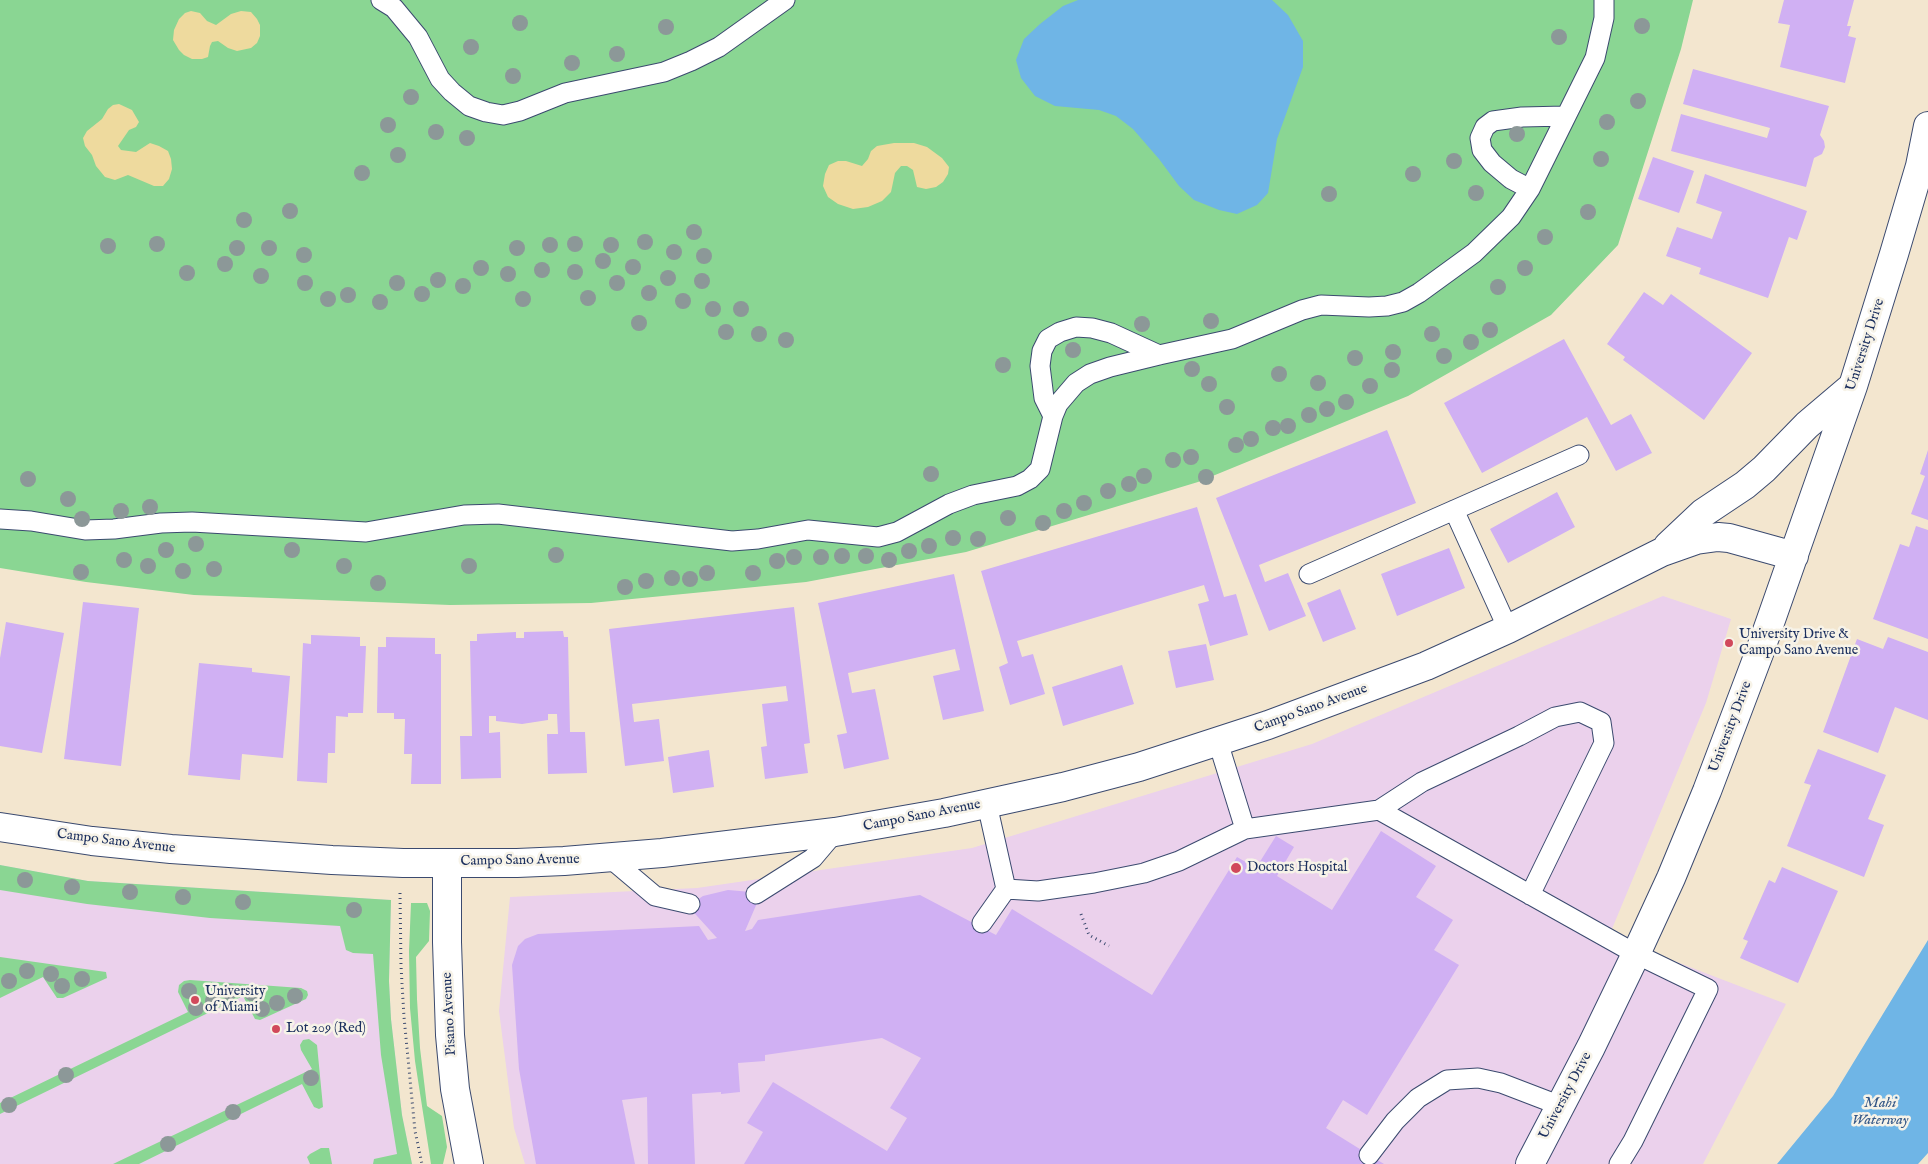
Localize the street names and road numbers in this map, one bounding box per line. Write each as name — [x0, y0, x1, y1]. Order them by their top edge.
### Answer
street label: University Drive — [1843, 297, 1889, 393]
street label: University Drive — [1706, 679, 1756, 775]
street label: Campo Sano Avenue — [1252, 681, 1370, 737]
street label: Campo Sano Avenue — [862, 796, 982, 836]
street label: Campo Sano Avenue — [56, 826, 176, 858]
street label: Campo Sano Avenue — [460, 852, 580, 870]
street label: Pisano Avenue — [439, 972, 461, 1056]
street label: University Drive — [1536, 1050, 1596, 1142]

